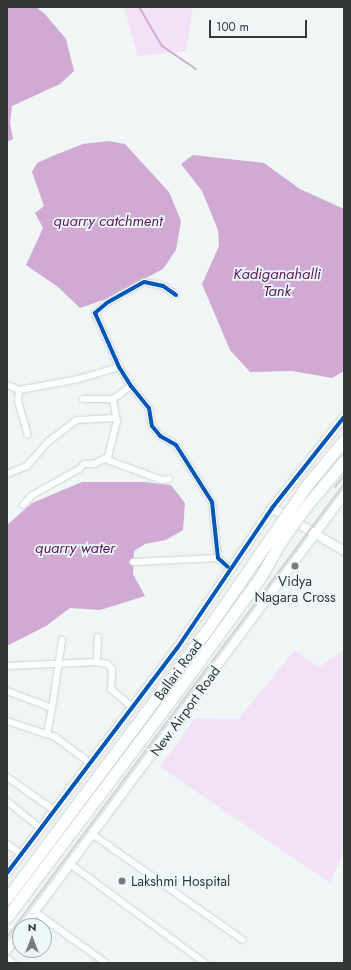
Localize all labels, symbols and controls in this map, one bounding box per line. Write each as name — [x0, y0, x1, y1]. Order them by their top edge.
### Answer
scale bar — [211, 12, 309, 38]
text: 100 m — [216, 18, 249, 36]
water label: quarry catchment — [54, 213, 162, 231]
water label: Kadiganahalli Tank — [233, 265, 321, 300]
water label: quarry water — [35, 540, 115, 558]
marker: Vidya Nagara Cross — [290, 561, 300, 571]
place label: Vidya Nagara Cross — [254, 573, 336, 606]
street label: Ballari Road — [150, 637, 206, 703]
street label: New Airport Road — [147, 663, 223, 759]
place label: Lakshmi Hospital — [131, 873, 230, 889]
marker: Lakshmi Hospital — [116, 875, 128, 887]
north arrow — [12, 918, 52, 958]
text: N — [28, 919, 36, 935]

